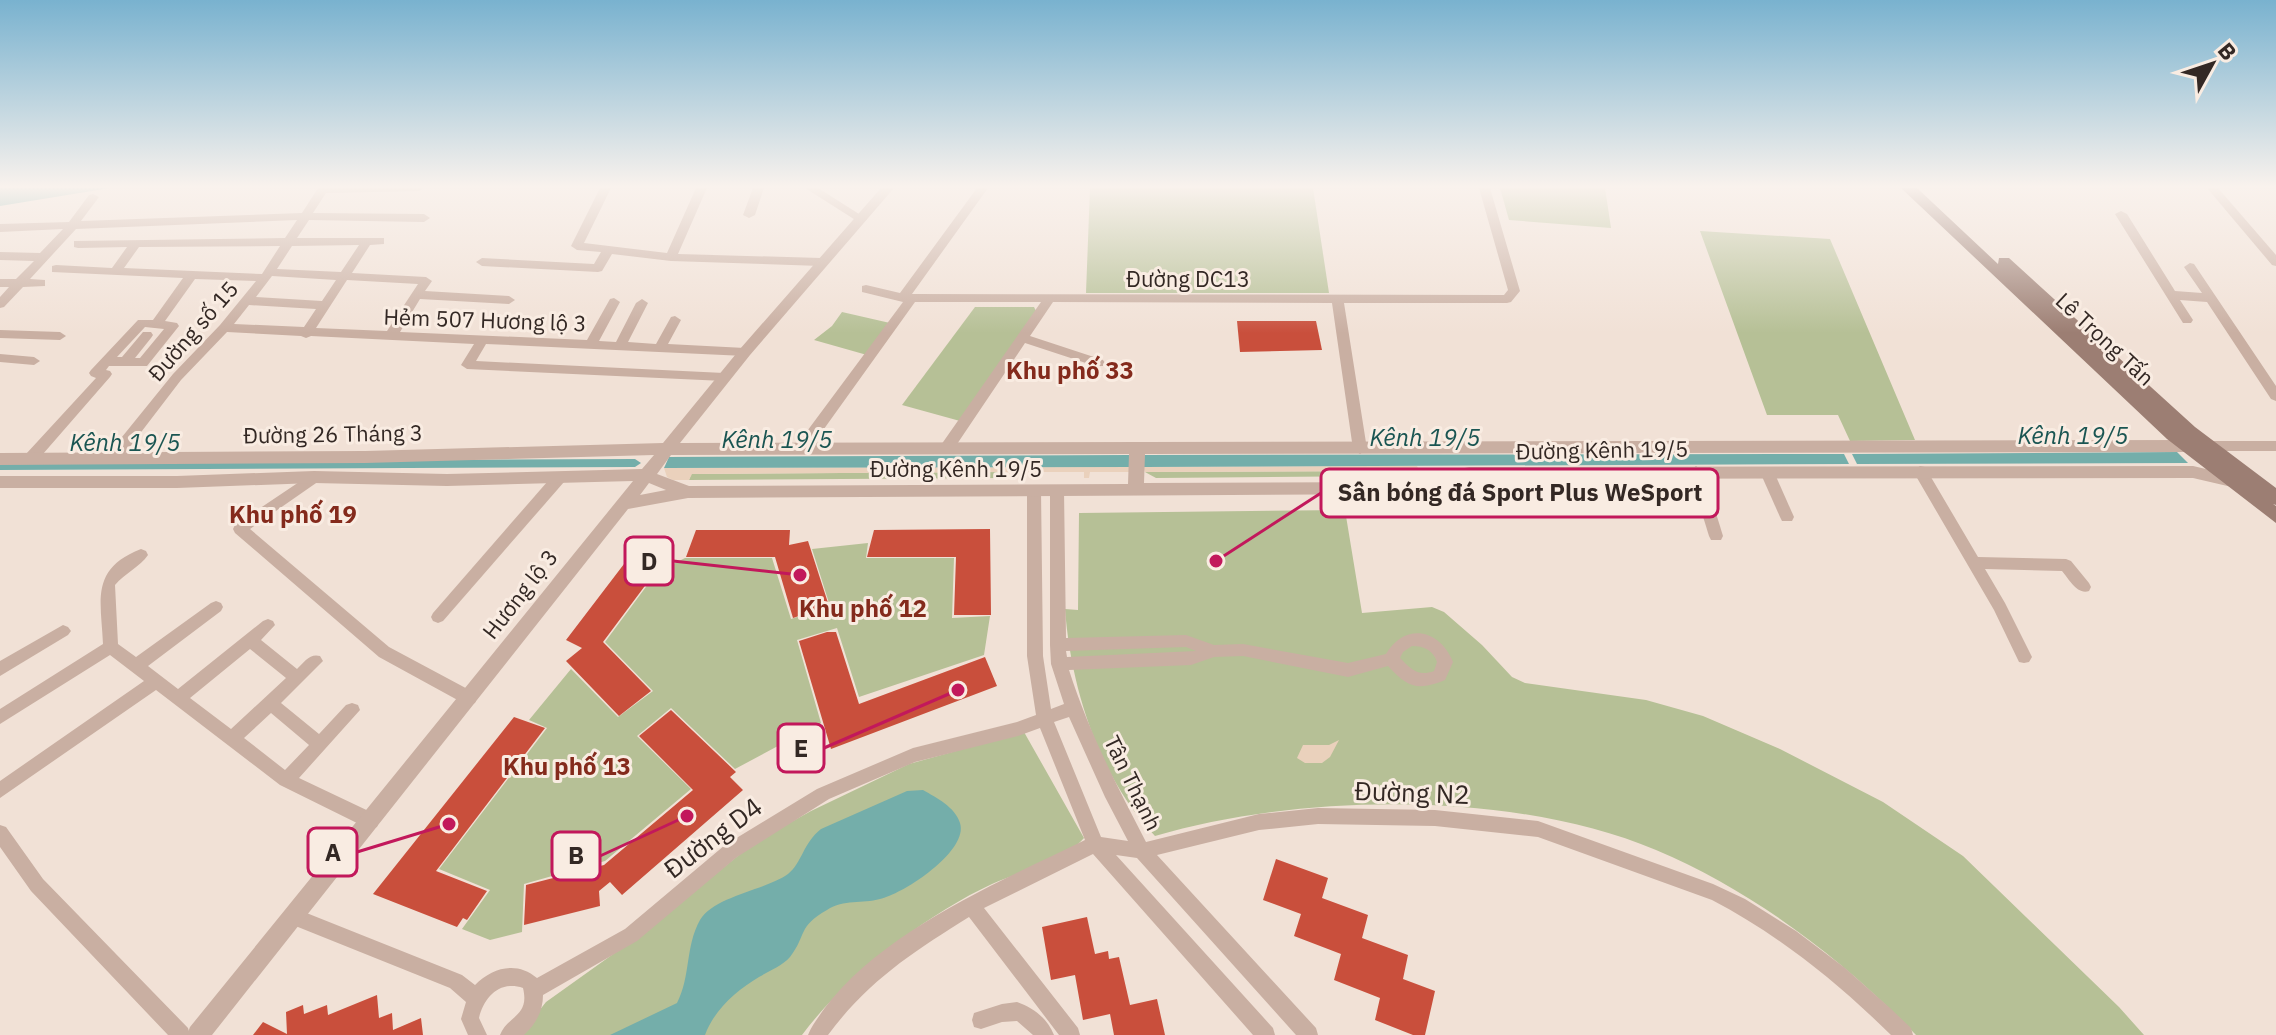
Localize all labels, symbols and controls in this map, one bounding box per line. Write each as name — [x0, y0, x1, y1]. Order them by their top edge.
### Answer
north arrow — [2172, 24, 2252, 104]
text: B — [2212, 36, 2244, 66]
street label: Đường DC13 — [1126, 264, 1250, 293]
street label: Đường số 15 — [141, 275, 244, 387]
street label: Lê Trọng Tấn — [2050, 286, 2161, 392]
street label: Hẻm 507 Hương lộ 3 — [383, 301, 587, 338]
district label: Khu phố 33 — [1006, 354, 1134, 386]
street label: Đường 26 Tháng 3 — [243, 417, 423, 450]
water label: Kênh 19/5 — [2017, 419, 2129, 451]
water label: Kênh 19/5 — [1369, 421, 1481, 453]
water label: Kênh 19/5 — [721, 423, 833, 455]
water label: Kênh 19/5 — [69, 426, 181, 458]
street label: Đường Kênh 19/5 — [1515, 433, 1689, 466]
street label: Đường Kênh 19/5 — [870, 454, 1042, 483]
callout: Sân bóng đá Sport Plus WeSport — [1321, 469, 1718, 517]
text: Sân bóng đá Sport Plus WeSport — [1338, 476, 1702, 508]
district label: Khu phố 19 — [229, 498, 357, 530]
callout: D — [625, 537, 673, 585]
street label: Hương lộ 3 — [475, 543, 564, 645]
text: D — [641, 545, 657, 577]
district label: Khu phố 12 — [799, 592, 927, 624]
callout: E — [778, 724, 824, 772]
street label: Tân Thạnh — [1098, 730, 1169, 835]
text: E — [794, 732, 808, 764]
district label: Khu phố 13 — [503, 750, 631, 782]
street label: Đường N2 — [1354, 773, 1470, 811]
street label: Đường D4 — [656, 789, 768, 885]
callout: A — [308, 828, 357, 876]
callout: B — [552, 832, 600, 880]
text: A — [325, 836, 341, 868]
text: B — [568, 839, 584, 871]

